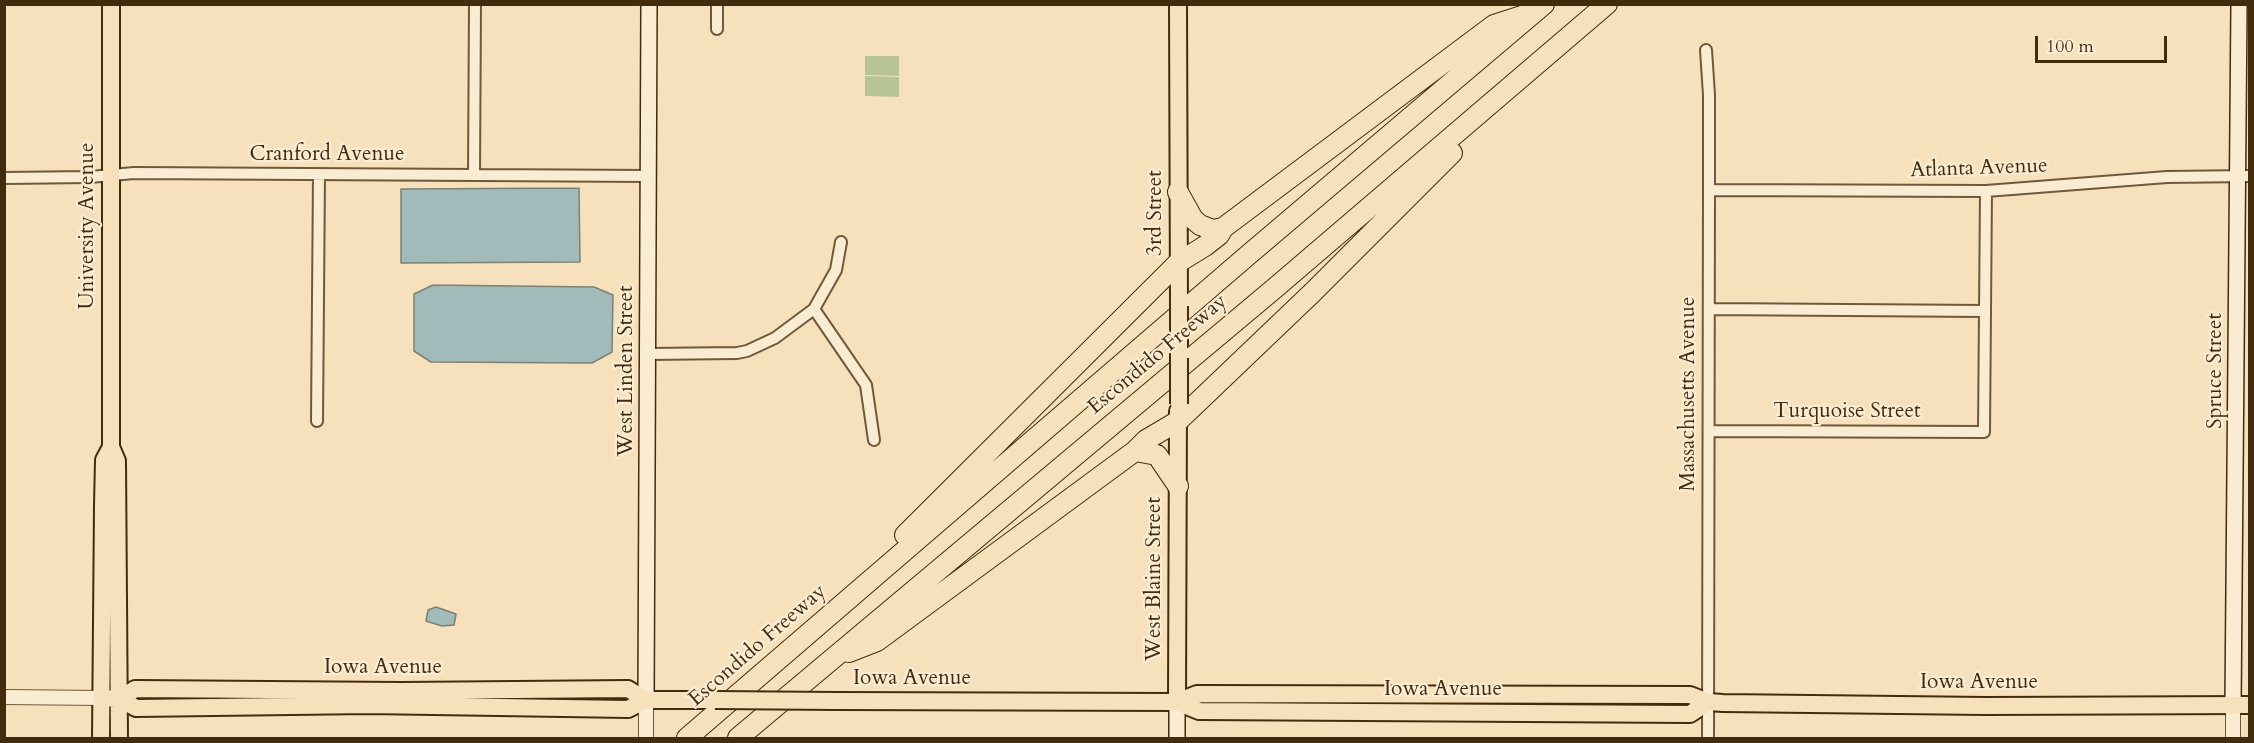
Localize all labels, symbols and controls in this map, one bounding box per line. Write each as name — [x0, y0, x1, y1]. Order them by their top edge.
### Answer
scale bar — [2038, 24, 2170, 62]
text: 100 m — [2046, 34, 2094, 59]
street label: University Avenue — [75, 142, 101, 310]
street label: Cranford Avenue — [249, 142, 405, 168]
street label: Atlanta Avenue — [1910, 154, 2048, 184]
street label: 3rd Street — [1143, 170, 1169, 256]
street label: West Linden Street — [614, 285, 640, 457]
street label: Escondido Freeway — [1083, 289, 1233, 421]
street label: Massachusetts Avenue — [1676, 296, 1702, 492]
street label: Spruce Street — [2203, 313, 2229, 429]
street label: Turquoise Street — [1773, 399, 1921, 425]
street label: West Blaine Street — [1142, 497, 1168, 661]
street label: Escondido Freeway — [684, 579, 832, 713]
street label: Iowa Avenue — [324, 655, 442, 681]
street label: Iowa Avenue — [853, 666, 971, 692]
street label: Iowa Avenue — [1920, 670, 2038, 696]
street label: Iowa Avenue — [1384, 677, 1502, 703]

